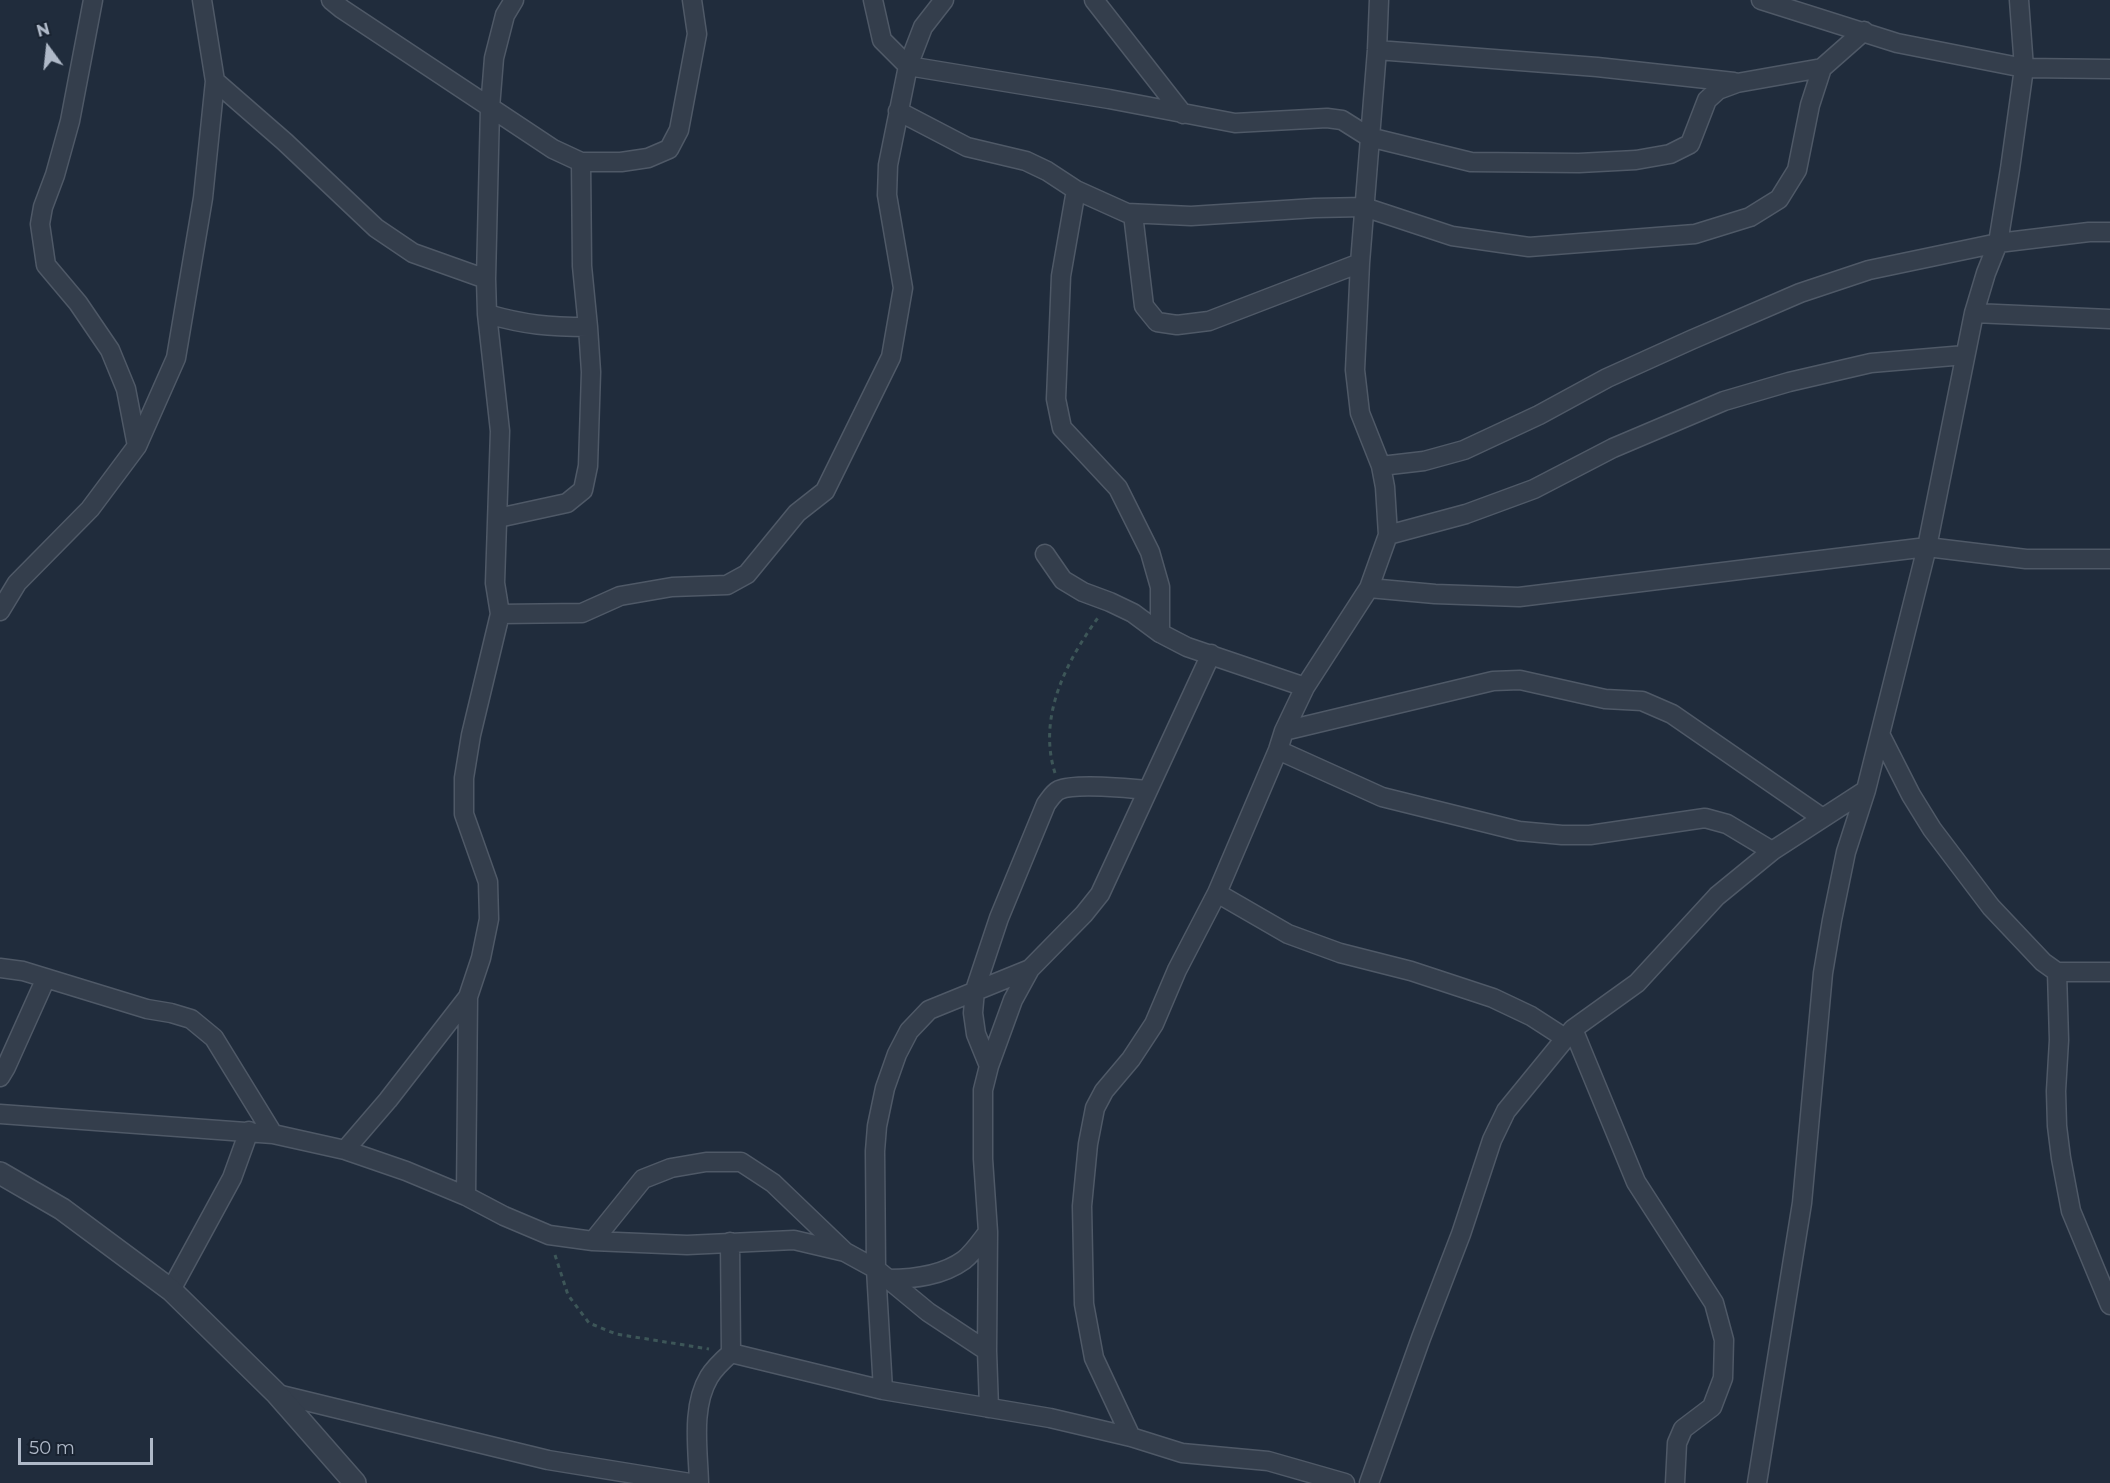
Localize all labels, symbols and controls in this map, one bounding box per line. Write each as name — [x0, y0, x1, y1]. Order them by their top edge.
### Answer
north arrow — [18, 18, 78, 78]
text: N — [35, 19, 52, 41]
scale bar — [21, 1426, 156, 1464]
text: 50 m — [29, 1437, 75, 1459]

